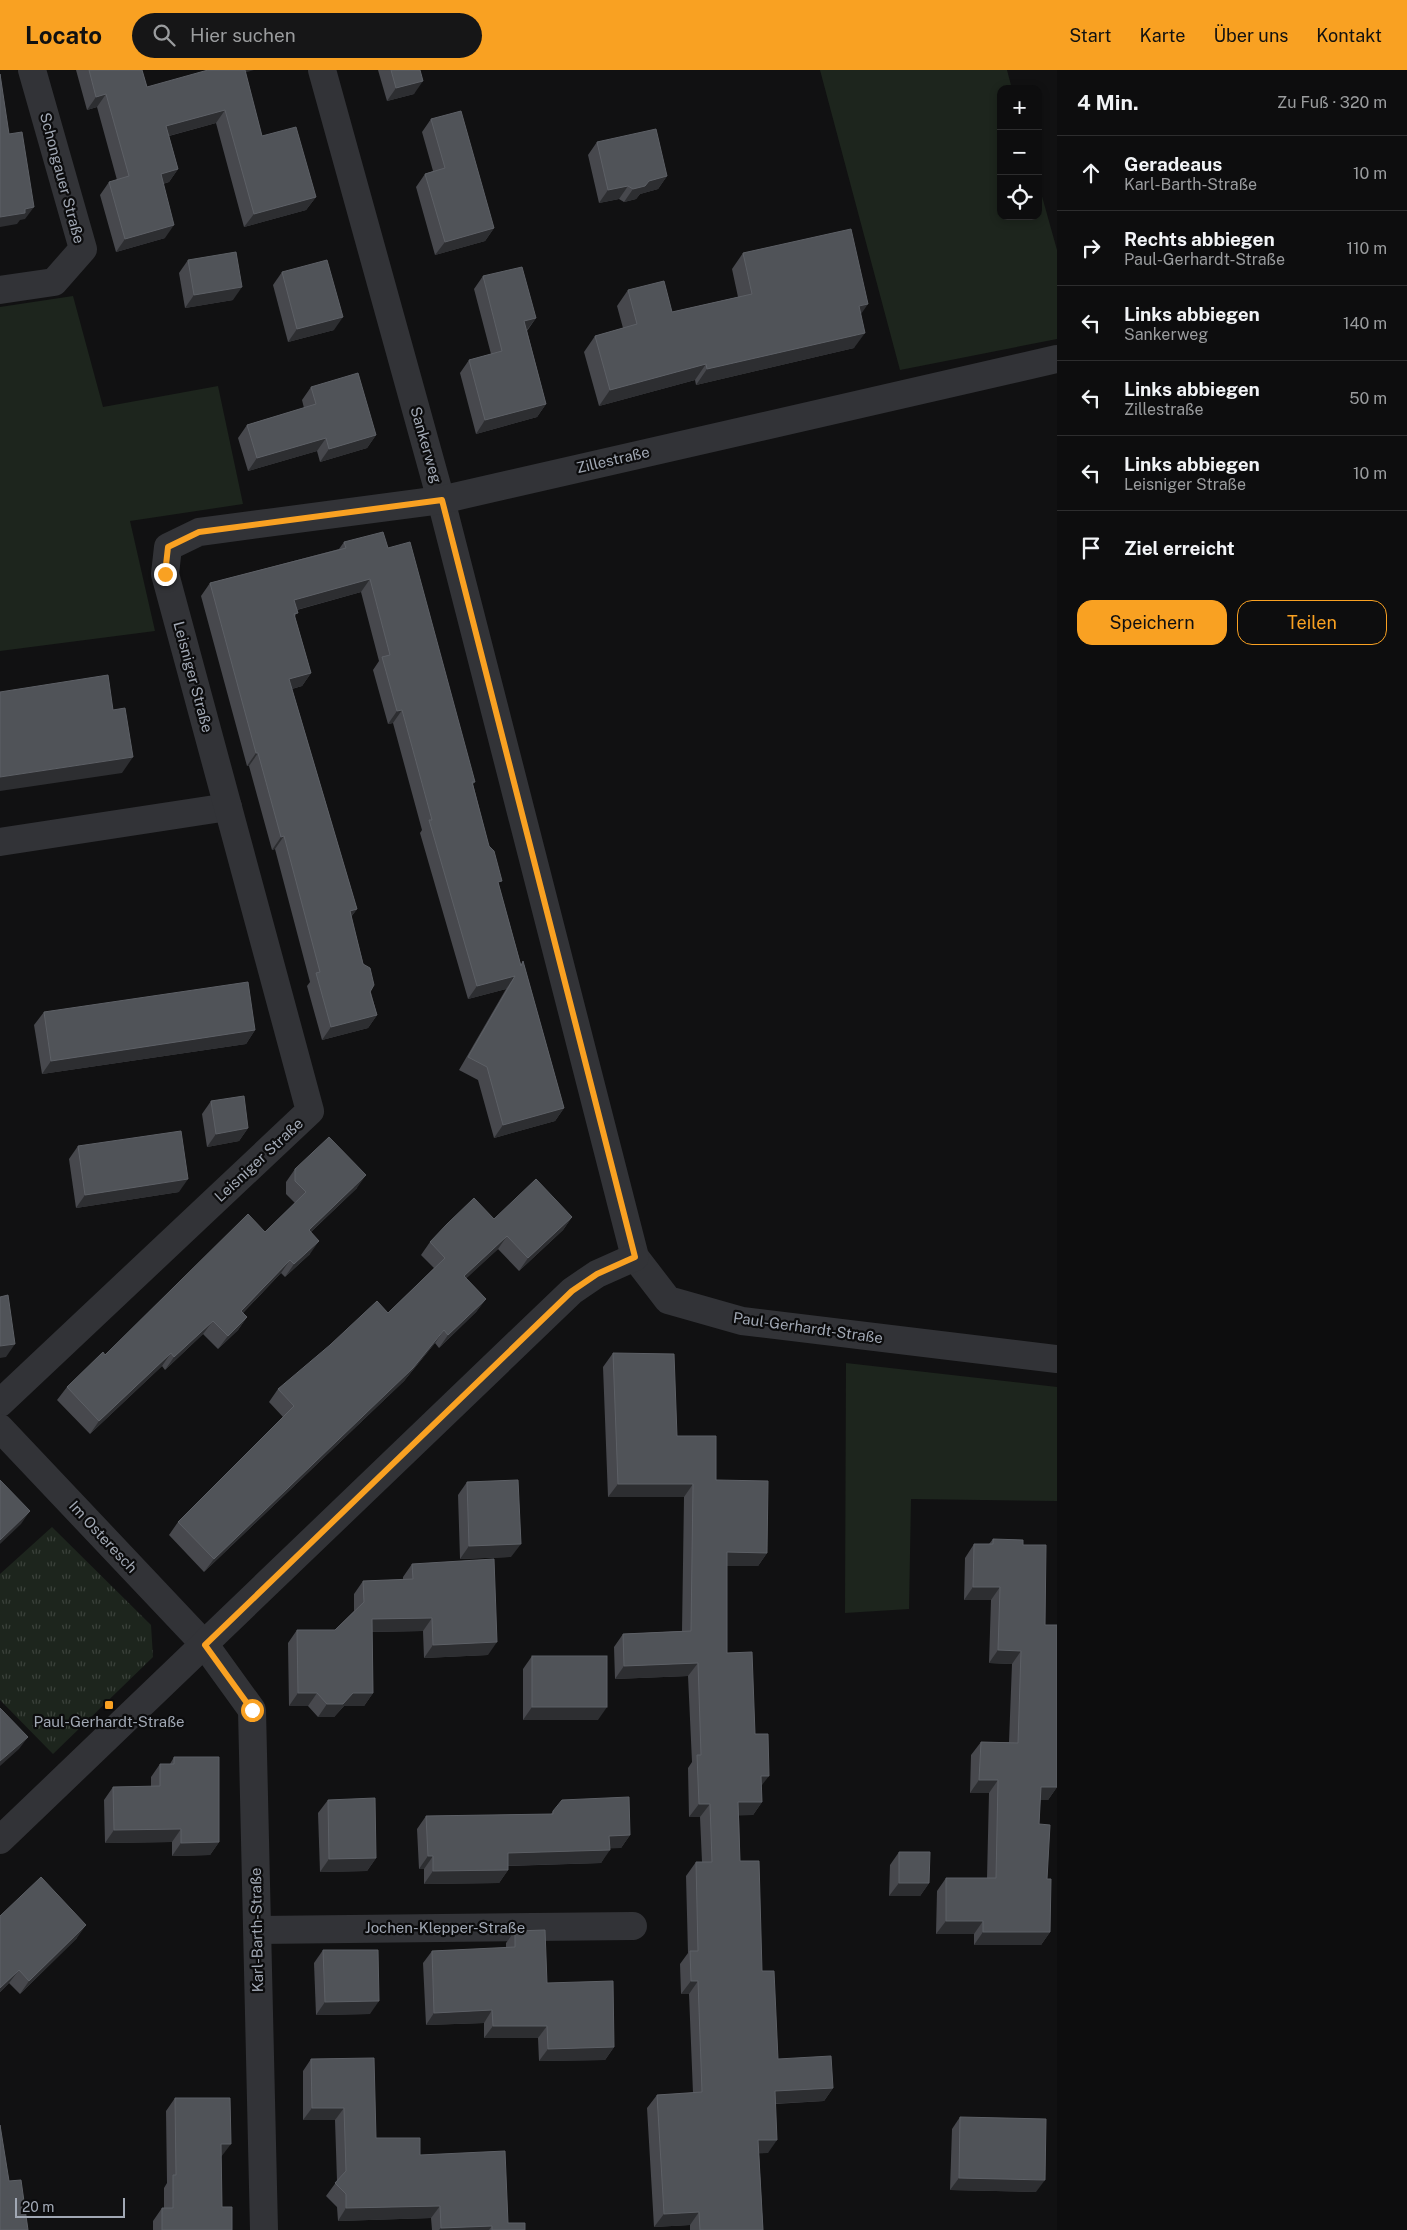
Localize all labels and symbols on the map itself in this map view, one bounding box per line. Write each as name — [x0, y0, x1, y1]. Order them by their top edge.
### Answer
street label: Schongauer Straße — [37, 111, 88, 245]
street label: Sankerweg — [407, 405, 446, 485]
street label: Zillestraße — [575, 443, 651, 476]
route end — [154, 563, 177, 586]
street label: Leisniger Straße — [170, 619, 217, 734]
street label: Leisniger Straße — [211, 1114, 306, 1205]
street label: Paul-Gerhardt-Straße — [732, 1309, 884, 1346]
street label: Im Osteresch — [66, 1497, 141, 1576]
marker: Paul-Gerhardt-Straße — [103, 1699, 115, 1711]
route start — [241, 1699, 264, 1722]
place label: Paul-Gerhardt-Straße — [33, 1713, 185, 1730]
street label: Karl-Barth-Straße — [247, 1867, 266, 1993]
street label: Jochen-Klepper-Straße — [365, 1919, 525, 1936]
scale bar — [15, 2195, 125, 2218]

